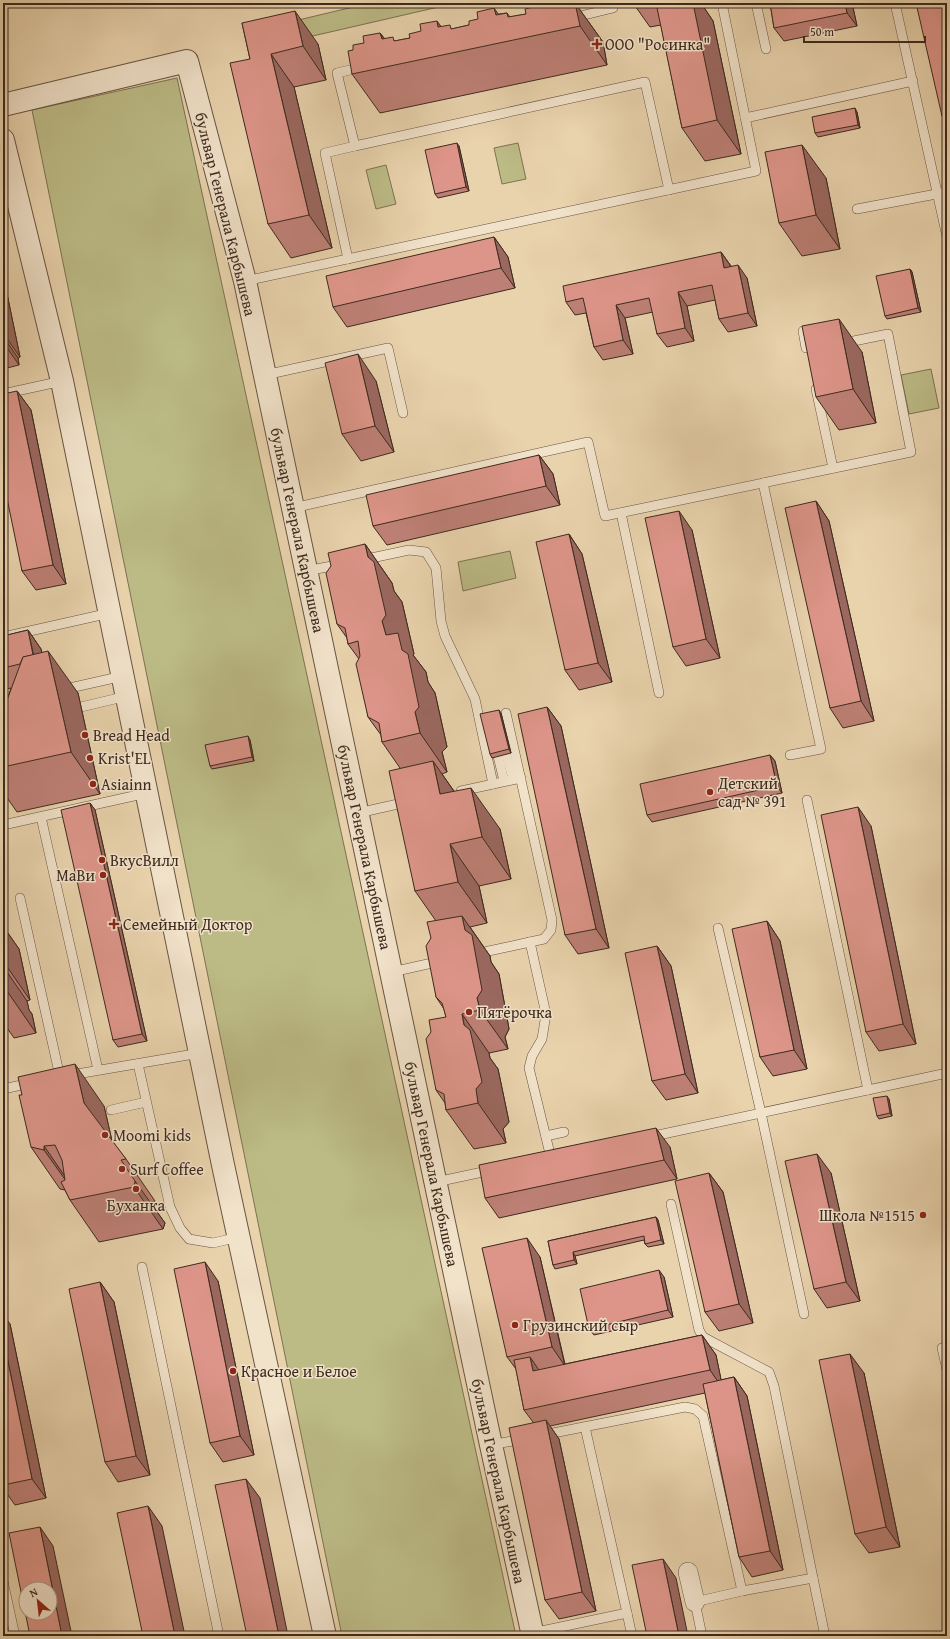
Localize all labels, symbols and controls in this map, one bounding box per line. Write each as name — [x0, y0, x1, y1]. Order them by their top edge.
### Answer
scale bar — [804, 18, 925, 44]
text: 50 m — [810, 23, 834, 40]
place label: ООО "Росинка" — [605, 32, 710, 56]
marker: ООО "Росинка" — [592, 39, 602, 49]
street label: бульвар Генерала Карбышева — [189, 110, 263, 319]
street label: бульвар Генерала Карбышева — [265, 425, 332, 635]
place label: Bread Head — [93, 723, 170, 747]
marker: Bread Head — [80, 730, 90, 740]
street label: бульвар Генерала Карбышева — [332, 742, 399, 952]
place label: Krist'EL — [98, 746, 151, 770]
marker: Krist'EL — [85, 753, 95, 763]
place label: Детский сад № 391 — [717, 771, 787, 813]
place label: Asiainn — [101, 772, 152, 796]
marker: Asiainn — [88, 779, 98, 789]
marker: Детский сад № 391 — [705, 787, 715, 797]
place label: ВкусВилл — [110, 848, 179, 872]
marker: ВкусВилл — [97, 855, 107, 865]
place label: МаВи — [56, 863, 95, 887]
marker: МаВи — [98, 870, 108, 880]
place label: Семейный Доктор — [123, 912, 253, 936]
marker: Семейный Доктор — [108, 918, 120, 930]
place label: Пятёрочка — [477, 1000, 552, 1024]
marker: Пятёрочка — [464, 1007, 474, 1017]
street label: бульвар Генерала Карбышева — [399, 1059, 466, 1269]
place label: Moomi kids — [113, 1123, 191, 1147]
marker: Moomi kids — [100, 1130, 110, 1140]
place label: Surf Coffee — [130, 1157, 204, 1181]
marker: Surf Coffee — [117, 1164, 127, 1174]
marker: Буханка — [131, 1184, 141, 1194]
place label: Буханка — [107, 1193, 166, 1217]
place label: Школа №1515 — [819, 1203, 915, 1227]
marker: Школа №1515 — [918, 1210, 928, 1220]
place label: Грузинский сыр — [523, 1313, 639, 1337]
marker: Грузинский сыр — [510, 1320, 520, 1330]
place label: Красное и Белое — [241, 1359, 357, 1383]
marker: Красное и Белое — [228, 1366, 238, 1376]
street label: бульвар Генерала Карбышева — [466, 1376, 533, 1586]
north arrow — [18, 1581, 58, 1621]
text: N — [26, 1583, 41, 1601]

